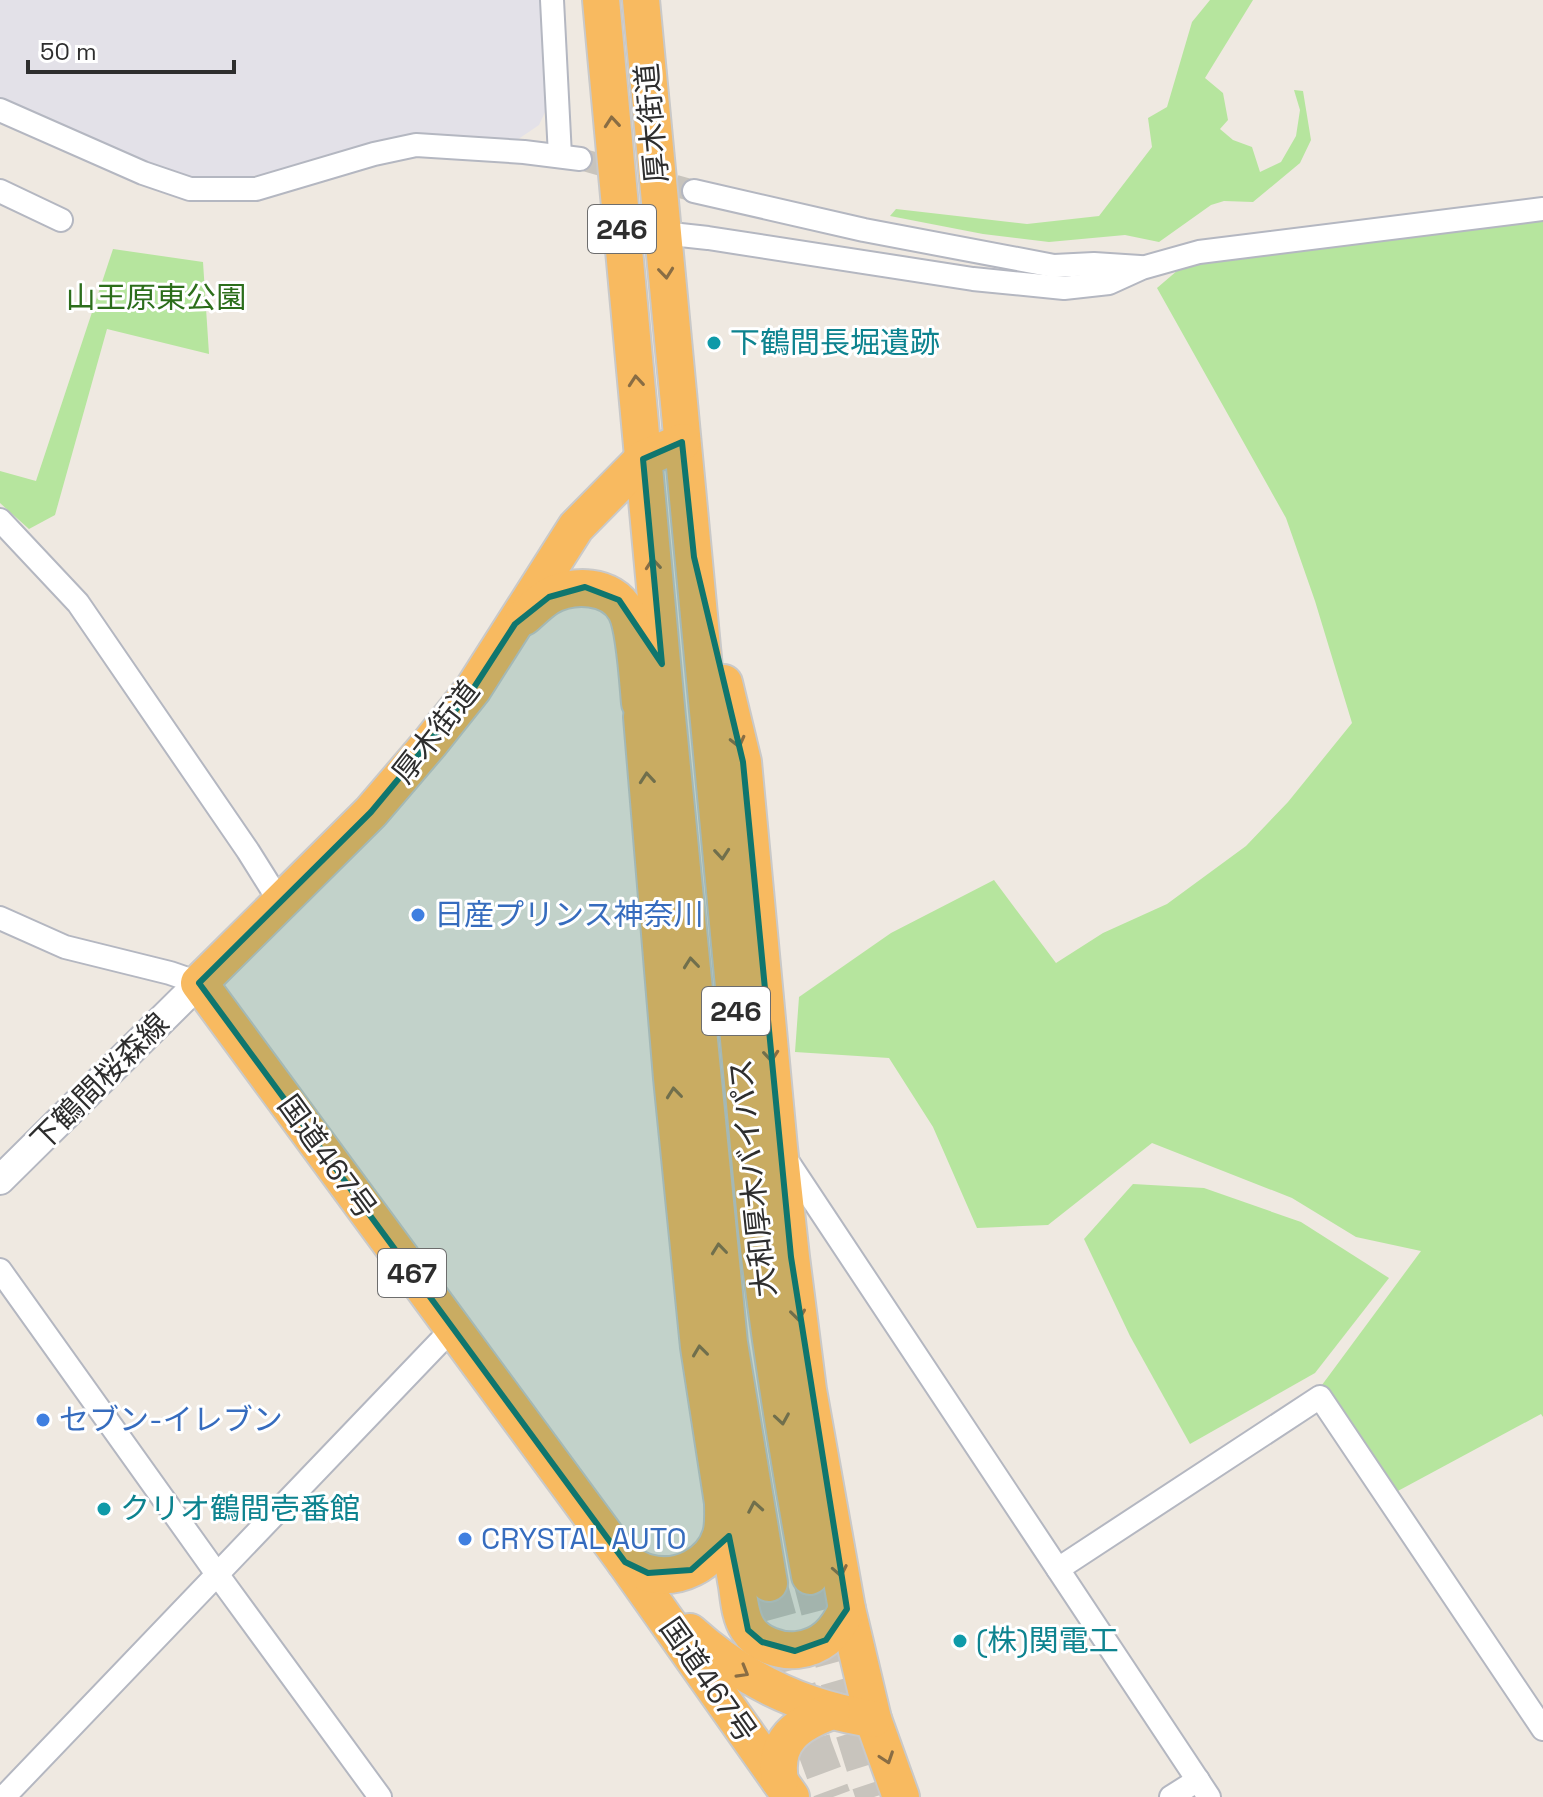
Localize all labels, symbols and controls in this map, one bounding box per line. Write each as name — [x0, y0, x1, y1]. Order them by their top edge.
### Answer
scale bar — [28, 24, 234, 74]
text: 50 m — [40, 36, 97, 67]
street label: 厚木街道 — [627, 62, 676, 185]
one-way arrow — [604, 115, 621, 128]
road number: 246 — [588, 205, 656, 253]
one-way arrow — [657, 267, 674, 280]
park label: 山王原東公園 — [66, 278, 246, 317]
place label: 下鶴間長堀遺跡 — [730, 323, 940, 362]
marker: 下鶴間長堀遺跡 — [705, 334, 723, 352]
one-way arrow — [628, 374, 645, 387]
one-way arrow — [645, 557, 662, 570]
street label: 厚木街道 — [383, 672, 488, 791]
one-way arrow — [729, 735, 746, 749]
one-way arrow — [639, 771, 656, 784]
one-way arrow — [713, 848, 730, 861]
place label: 日産プリンス神奈川 — [434, 895, 703, 934]
marker: 日産プリンス神奈川 — [409, 906, 427, 924]
one-way arrow — [683, 956, 700, 969]
road number: 246 — [702, 987, 770, 1035]
street label: 下鶴間桜森線 — [22, 1004, 177, 1159]
one-way arrow — [762, 1050, 779, 1063]
street label: 大和厚木バイパス — [721, 1057, 784, 1299]
one-way arrow — [665, 1086, 682, 1099]
street label: 国道467号 — [269, 1087, 385, 1226]
one-way arrow — [711, 1242, 728, 1255]
road number: 467 — [378, 1249, 446, 1297]
one-way arrow — [789, 1308, 806, 1322]
one-way arrow — [692, 1345, 709, 1358]
place label: セブン-イレブン — [59, 1400, 283, 1439]
marker: セブン-イレブン — [34, 1411, 52, 1429]
one-way arrow — [773, 1412, 790, 1426]
place label: クリオ鶴間壱番館 — [120, 1489, 360, 1528]
marker: クリオ鶴間壱番館 — [95, 1500, 113, 1518]
one-way arrow — [748, 1500, 765, 1513]
place label: CRYSTAL AUTO — [481, 1519, 687, 1558]
marker: CRYSTAL AUTO — [456, 1530, 474, 1548]
one-way arrow — [831, 1565, 848, 1578]
street label: 国道467号 — [651, 1610, 766, 1750]
place label: (株)関電工 — [976, 1621, 1119, 1660]
marker: (株)関電工 — [951, 1632, 969, 1650]
one-way arrow — [734, 1662, 748, 1678]
one-way arrow — [878, 1750, 894, 1764]

